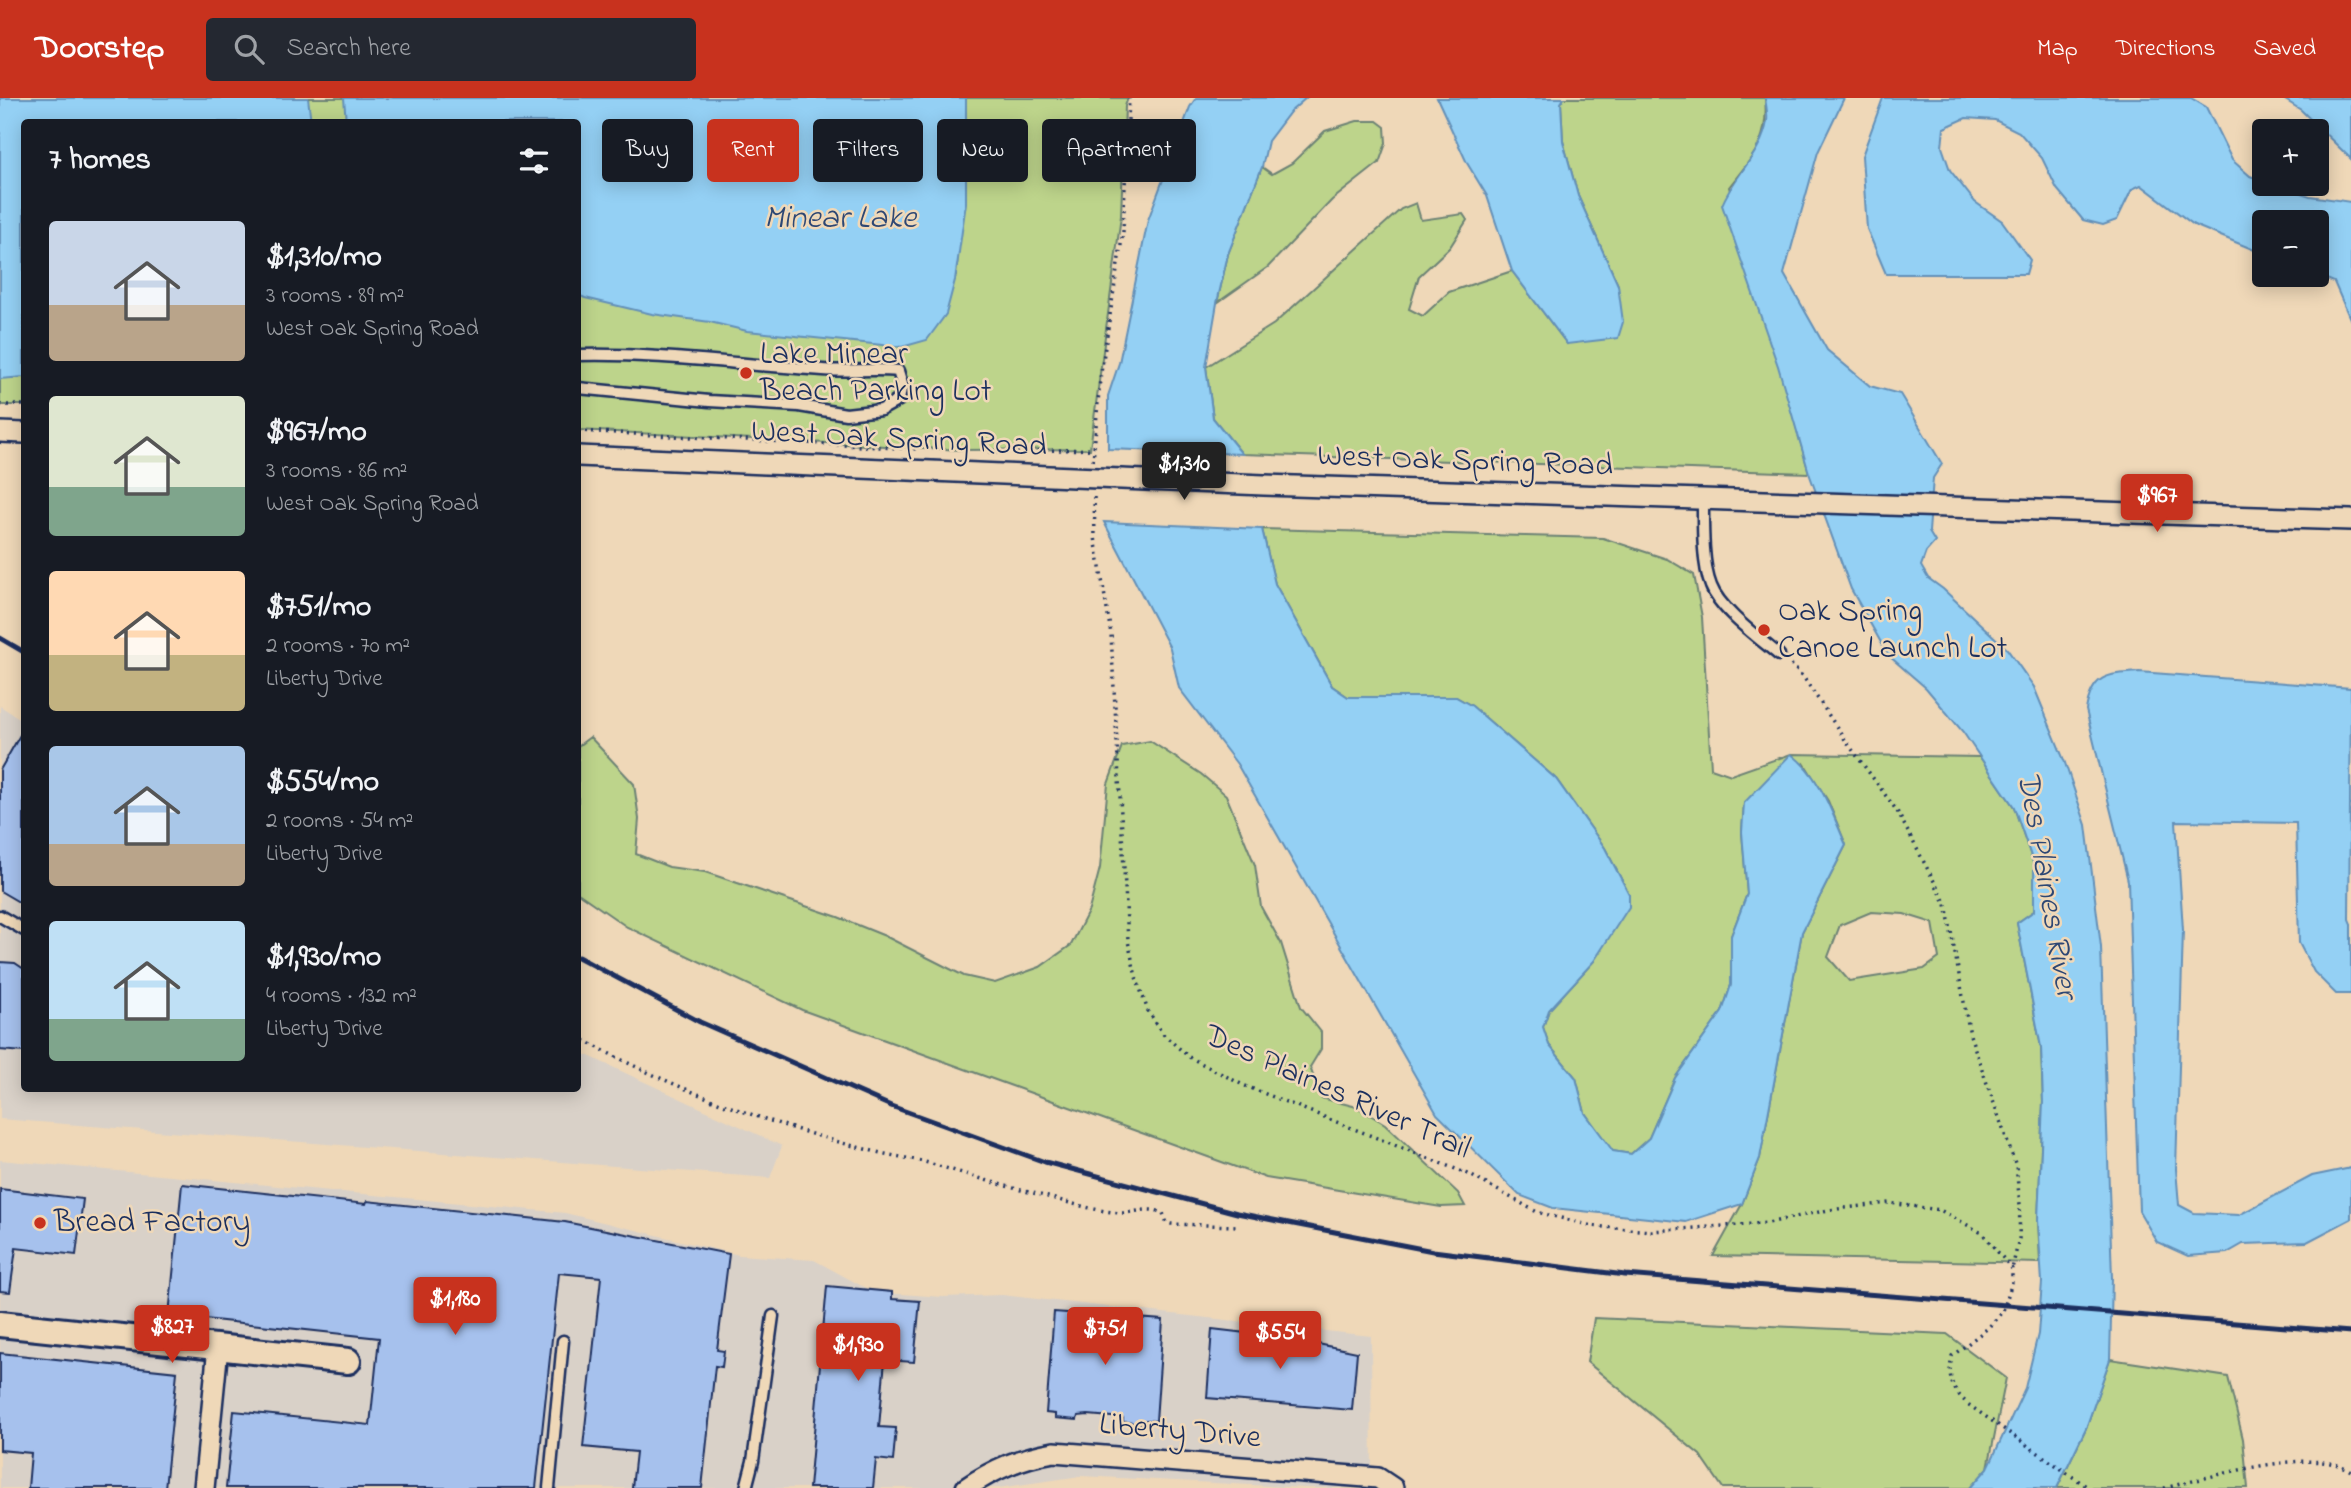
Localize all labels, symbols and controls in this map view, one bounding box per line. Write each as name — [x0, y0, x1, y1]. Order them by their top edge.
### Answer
search box — [206, 18, 696, 81]
text: Doorstep — [35, 25, 164, 73]
icon: search — [230, 30, 268, 68]
text: Search here — [286, 30, 411, 68]
text: Map — [2037, 32, 2078, 67]
text: Directions — [2116, 32, 2215, 67]
text: Saved — [2253, 32, 2316, 67]
chip: Buy — [602, 119, 693, 182]
chip: Rent — [707, 119, 799, 182]
chip: Filters — [813, 119, 923, 182]
chip: New — [937, 119, 1028, 182]
chip: Apartment — [1042, 119, 1196, 182]
map controls — [2252, 119, 2329, 287]
button: + — [2252, 119, 2329, 196]
text: 7 homes — [49, 139, 151, 183]
icon: filters — [515, 142, 553, 180]
water label: Minear Lake — [764, 195, 918, 243]
button: − — [2252, 210, 2329, 287]
text: $1,310/mo — [266, 236, 382, 280]
icon: home — [105, 249, 189, 333]
text: 3 rooms · 89 m² — [266, 280, 404, 313]
text: West Oak Spring Road — [266, 313, 479, 346]
place label: Lake Minear Beach Parking Lot — [759, 332, 992, 416]
marker: Lake Minear Beach Parking Lot — [738, 365, 754, 381]
street label: West Oak Spring Road — [750, 409, 1048, 471]
text: $967/mo — [266, 411, 367, 455]
icon: home — [105, 424, 189, 508]
street label: West Oak Spring Road — [1316, 433, 1614, 491]
pin: $1,310 — [1127, 442, 1241, 502]
text: $1,310 — [1158, 448, 1210, 481]
text: 3 rooms · 86 m² — [266, 455, 407, 488]
pin: $967 — [2116, 474, 2198, 534]
text: $967 — [2137, 480, 2177, 513]
text: West Oak Spring Road — [266, 488, 479, 521]
text: $751/mo — [266, 586, 371, 630]
place label: Oak Spring Canoe Launch Lot — [1778, 589, 2008, 673]
icon: home — [105, 599, 189, 683]
marker: Oak Spring Canoe Launch Lot — [1756, 622, 1772, 638]
text: 2 rooms · 70 m² — [266, 630, 410, 663]
text: Liberty Drive — [266, 663, 383, 696]
text: $554/mo — [266, 761, 379, 805]
water label: Des Plaines River — [2002, 768, 2090, 1006]
icon: home — [105, 774, 189, 858]
text: 2 rooms · 54 m² — [266, 805, 413, 838]
text: Liberty Drive — [266, 838, 383, 871]
text: $1,930/mo — [266, 936, 381, 980]
icon: home — [105, 949, 189, 1033]
text: 4 rooms · 132 m² — [266, 980, 417, 1013]
text: Liberty Drive — [266, 1013, 383, 1046]
street label: Des Plaines River Trail — [1195, 1013, 1478, 1173]
place label: Bread Factory — [53, 1200, 250, 1247]
marker: Bread Factory — [32, 1215, 48, 1231]
pin: $1,180 — [398, 1278, 512, 1337]
text: $1,180 — [429, 1283, 481, 1316]
pin: $827 — [131, 1306, 213, 1365]
pin: $751 — [1064, 1308, 1146, 1367]
text: $827 — [150, 1311, 194, 1344]
pin: $554 — [1239, 1312, 1321, 1371]
text: $751 — [1083, 1313, 1127, 1346]
text: $554 — [1255, 1317, 1305, 1350]
pin: $1,930 — [801, 1324, 915, 1383]
text: $1,930 — [832, 1329, 884, 1362]
street label: Liberty Drive — [1097, 1402, 1263, 1463]

